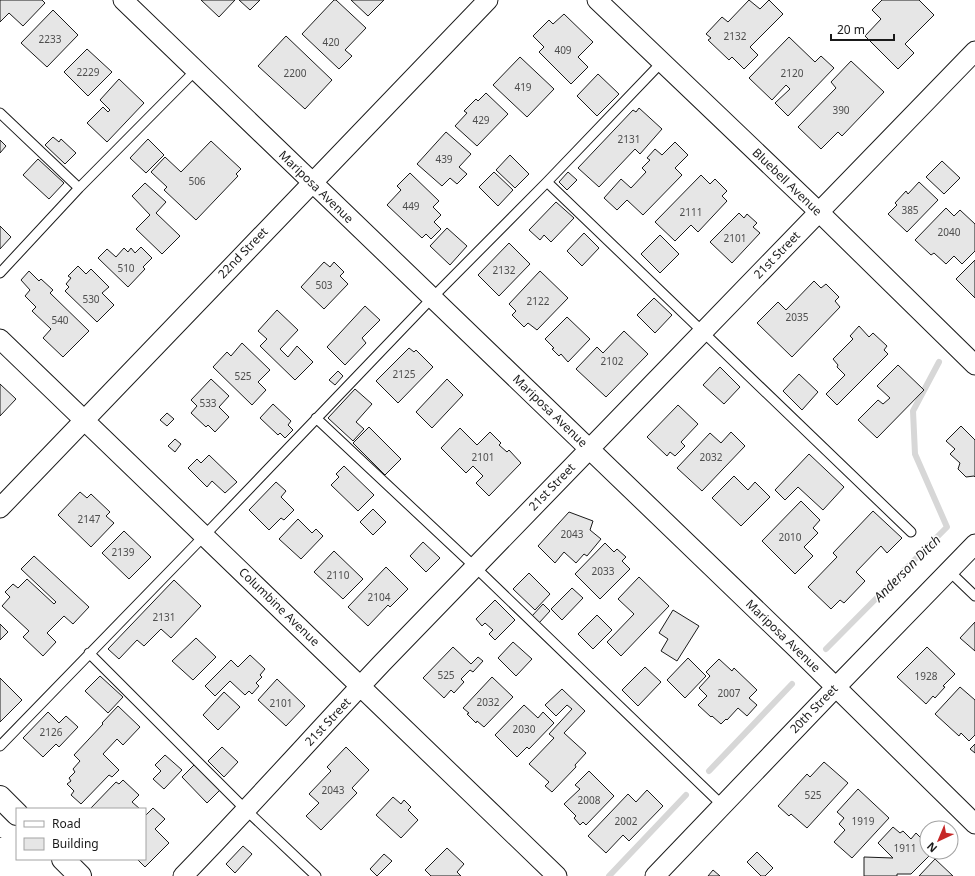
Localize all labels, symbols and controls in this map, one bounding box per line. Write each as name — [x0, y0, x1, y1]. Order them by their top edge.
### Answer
scale bar — [831, 16, 894, 42]
text: 20 m — [837, 21, 865, 38]
house number: 2132 — [724, 29, 747, 43]
house number: 2233 — [39, 32, 62, 46]
house number: 420 — [322, 35, 340, 49]
house number: 409 — [554, 43, 572, 57]
house number: 2229 — [77, 65, 100, 79]
house number: 2200 — [284, 66, 307, 80]
house number: 2120 — [781, 66, 804, 80]
house number: 419 — [514, 80, 532, 94]
house number: 390 — [832, 103, 850, 117]
house number: 429 — [472, 113, 490, 127]
house number: 2131 — [618, 132, 640, 146]
street label: Bluebell Avenue — [749, 144, 826, 219]
street label: Mariposa Avenue — [275, 146, 358, 227]
house number: 439 — [435, 152, 453, 166]
house number: 506 — [188, 174, 206, 188]
house number: 449 — [402, 199, 420, 213]
house number: 385 — [901, 203, 919, 217]
house number: 2111 — [680, 205, 702, 219]
street label: 22nd Street — [214, 223, 272, 282]
house number: 2040 — [938, 225, 961, 239]
street label: 21st Street — [750, 227, 804, 282]
house number: 2101 — [724, 231, 746, 245]
house number: 510 — [117, 261, 135, 275]
house number: 2132 — [493, 263, 516, 277]
house number: 503 — [315, 278, 333, 292]
house number: 530 — [82, 292, 100, 306]
house number: 2122 — [527, 294, 550, 308]
house number: 2035 — [786, 310, 809, 324]
house number: 540 — [51, 313, 69, 327]
house number: 2102 — [601, 354, 624, 368]
house number: 2125 — [393, 367, 416, 381]
house number: 525 — [234, 369, 252, 383]
street label: Mariposa Avenue — [509, 370, 592, 451]
house number: 533 — [199, 396, 217, 410]
house number: 2101 — [472, 450, 494, 464]
house number: 2032 — [700, 450, 723, 464]
street label: 21st Street — [525, 459, 579, 514]
house number: 2147 — [78, 512, 101, 526]
house number: 2043 — [561, 527, 584, 541]
house number: 2010 — [779, 530, 802, 544]
water label: Anderson Ditch — [869, 531, 944, 606]
house number: 2139 — [112, 545, 135, 559]
street label: Columbine Avenue — [235, 564, 324, 650]
house number: 2033 — [592, 564, 615, 578]
house number: 2110 — [327, 568, 350, 582]
house number: 2104 — [368, 590, 391, 604]
street label: Mariposa Avenue — [742, 595, 825, 676]
house number: 2131 — [153, 610, 175, 624]
house number: 525 — [437, 668, 455, 682]
house number: 1928 — [915, 669, 938, 683]
street label: 20th Street — [786, 680, 842, 737]
house number: 2007 — [718, 686, 741, 700]
street label: 21st Street — [301, 693, 355, 750]
house number: 2032 — [477, 695, 500, 709]
house number: 2101 — [270, 696, 292, 710]
house number: 2030 — [513, 722, 536, 736]
house number: 2126 — [40, 725, 63, 739]
house number: 2043 — [322, 783, 345, 797]
house number: 525 — [804, 788, 822, 802]
house number: 2008 — [578, 793, 601, 807]
legend — [16, 808, 146, 860]
house number: 2002 — [615, 814, 638, 828]
house number: 1919 — [852, 814, 875, 828]
text: Road — [52, 815, 81, 832]
north arrow — [919, 820, 959, 860]
text: Building — [52, 835, 99, 852]
text: N — [923, 839, 940, 856]
house number: 1911 — [894, 841, 916, 855]

